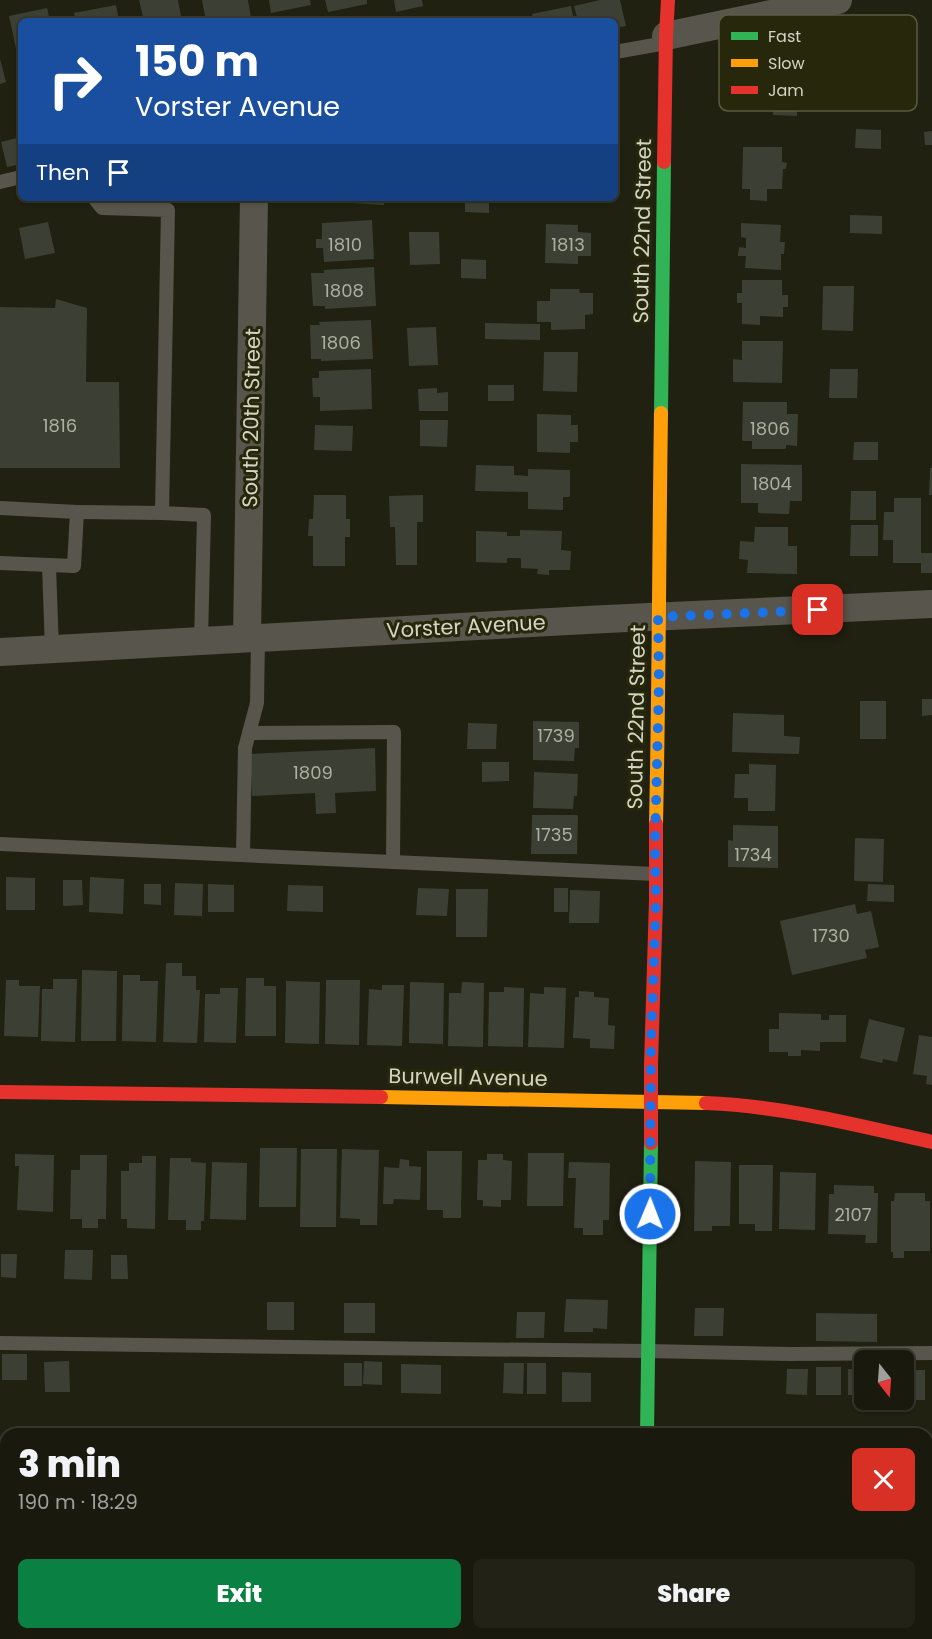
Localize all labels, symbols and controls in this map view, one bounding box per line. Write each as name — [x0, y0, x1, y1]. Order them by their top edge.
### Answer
legend — [719, 15, 917, 111]
text: Fast — [768, 25, 801, 48]
text: 150 m — [135, 32, 259, 91]
icon: right — [36, 42, 114, 120]
text: Slow — [768, 52, 805, 75]
text: Jam — [768, 79, 804, 102]
text: Vorster Avenue — [135, 88, 340, 125]
street label: South 22nd Street — [626, 138, 658, 324]
icon: arrive — [102, 156, 135, 189]
text: Then — [36, 157, 90, 188]
house number: 1810 — [328, 232, 362, 257]
house number: 1813 — [551, 232, 585, 257]
house number: 1808 — [324, 278, 364, 303]
street label: South 20th Street — [235, 328, 267, 508]
house number: 1806 — [321, 330, 361, 355]
house number: 1816 — [43, 413, 77, 438]
house number: 1806 — [750, 416, 790, 441]
house number: 1804 — [752, 471, 792, 496]
pin — [792, 584, 843, 635]
icon: arrive — [801, 593, 834, 626]
street label: Vorster Avenue — [386, 607, 546, 645]
street label: South 22nd Street — [620, 624, 652, 810]
house number: 1739 — [537, 723, 575, 748]
house number: 1809 — [293, 760, 333, 785]
house number: 1735 — [535, 822, 573, 847]
house number: 1734 — [734, 842, 772, 867]
house number: 1730 — [812, 923, 850, 948]
street label: Burwell Avenue — [388, 1061, 548, 1093]
position arrow — [618, 1182, 682, 1246]
house number: 2107 — [834, 1202, 872, 1227]
north arrow — [854, 1350, 914, 1410]
map controls — [854, 1350, 914, 1410]
text: 3 min — [18, 1439, 121, 1490]
button: close — [852, 1448, 915, 1511]
text: 190 m · 18:29 — [18, 1488, 138, 1516]
button: Exit — [18, 1559, 461, 1628]
button: Share — [473, 1559, 915, 1628]

